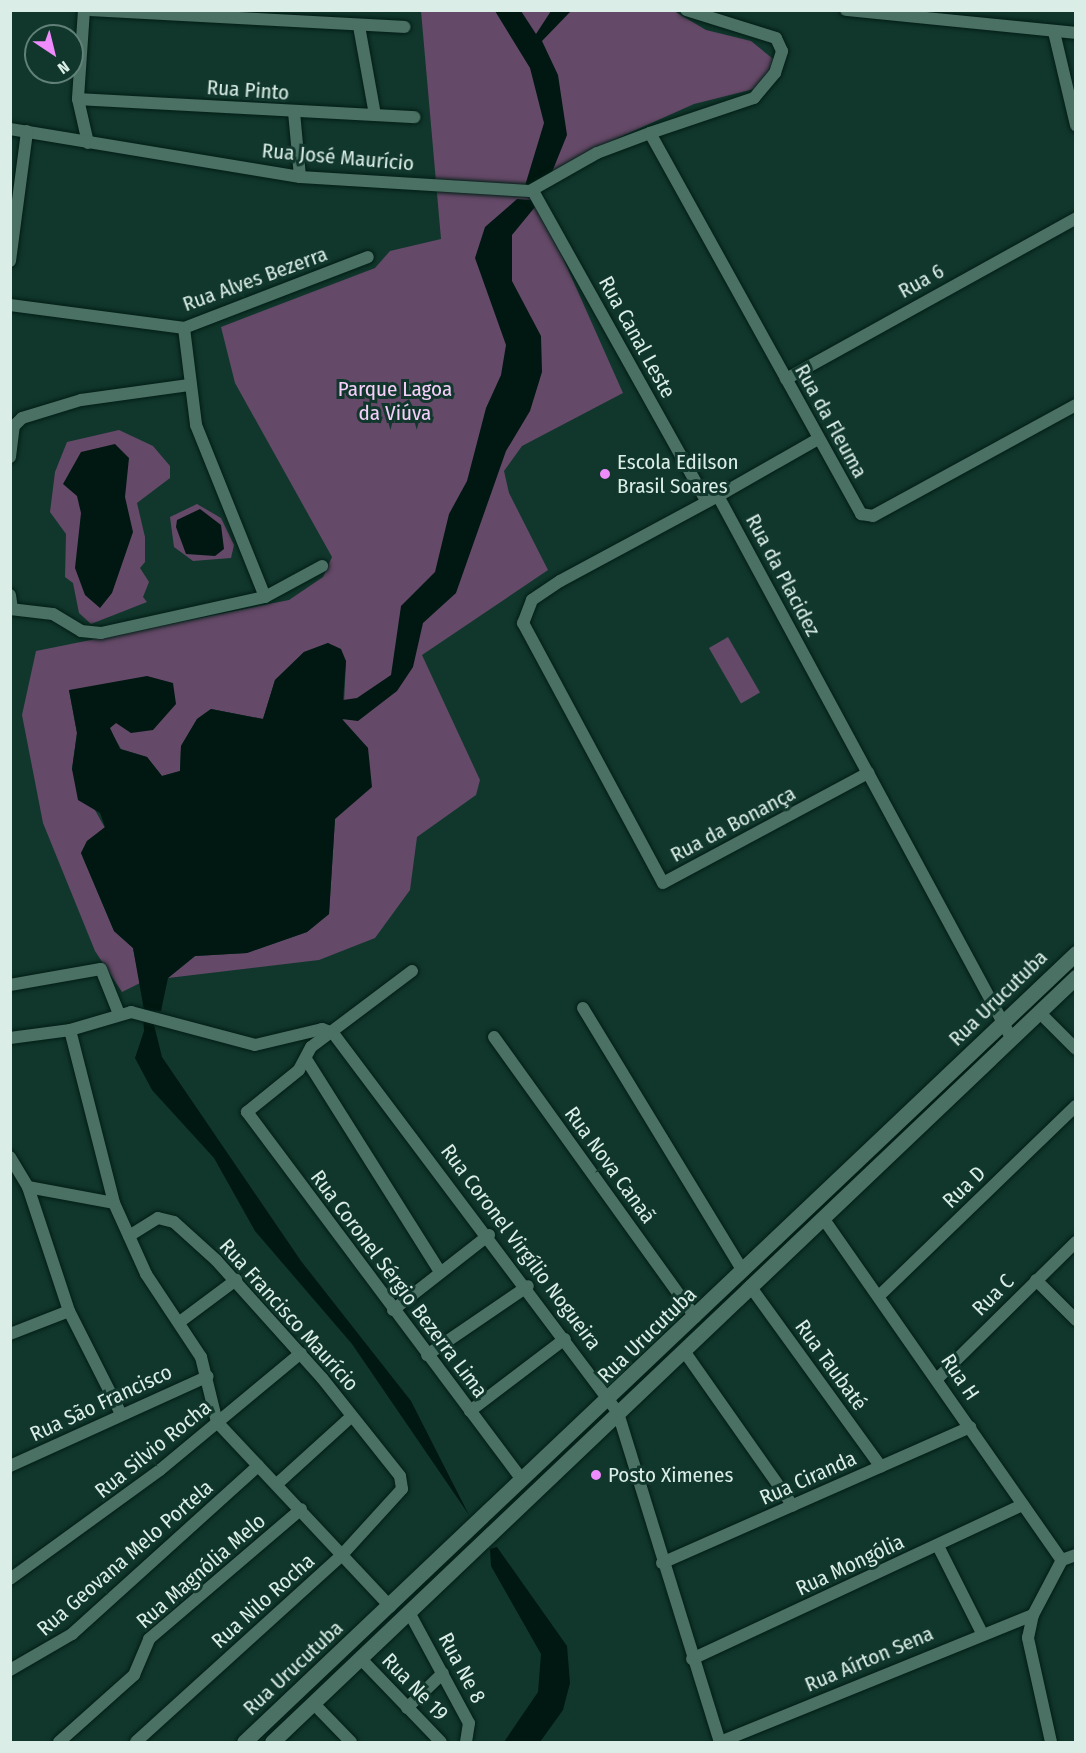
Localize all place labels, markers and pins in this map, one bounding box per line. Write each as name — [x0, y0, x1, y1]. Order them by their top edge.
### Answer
place label: Escola Edilson Brasil Soares — [617, 449, 739, 499]
marker: Escola Edilson Brasil Soares — [598, 467, 612, 481]
place label: Posto Ximenes — [608, 1462, 733, 1488]
marker: Posto Ximenes — [589, 1468, 603, 1482]

